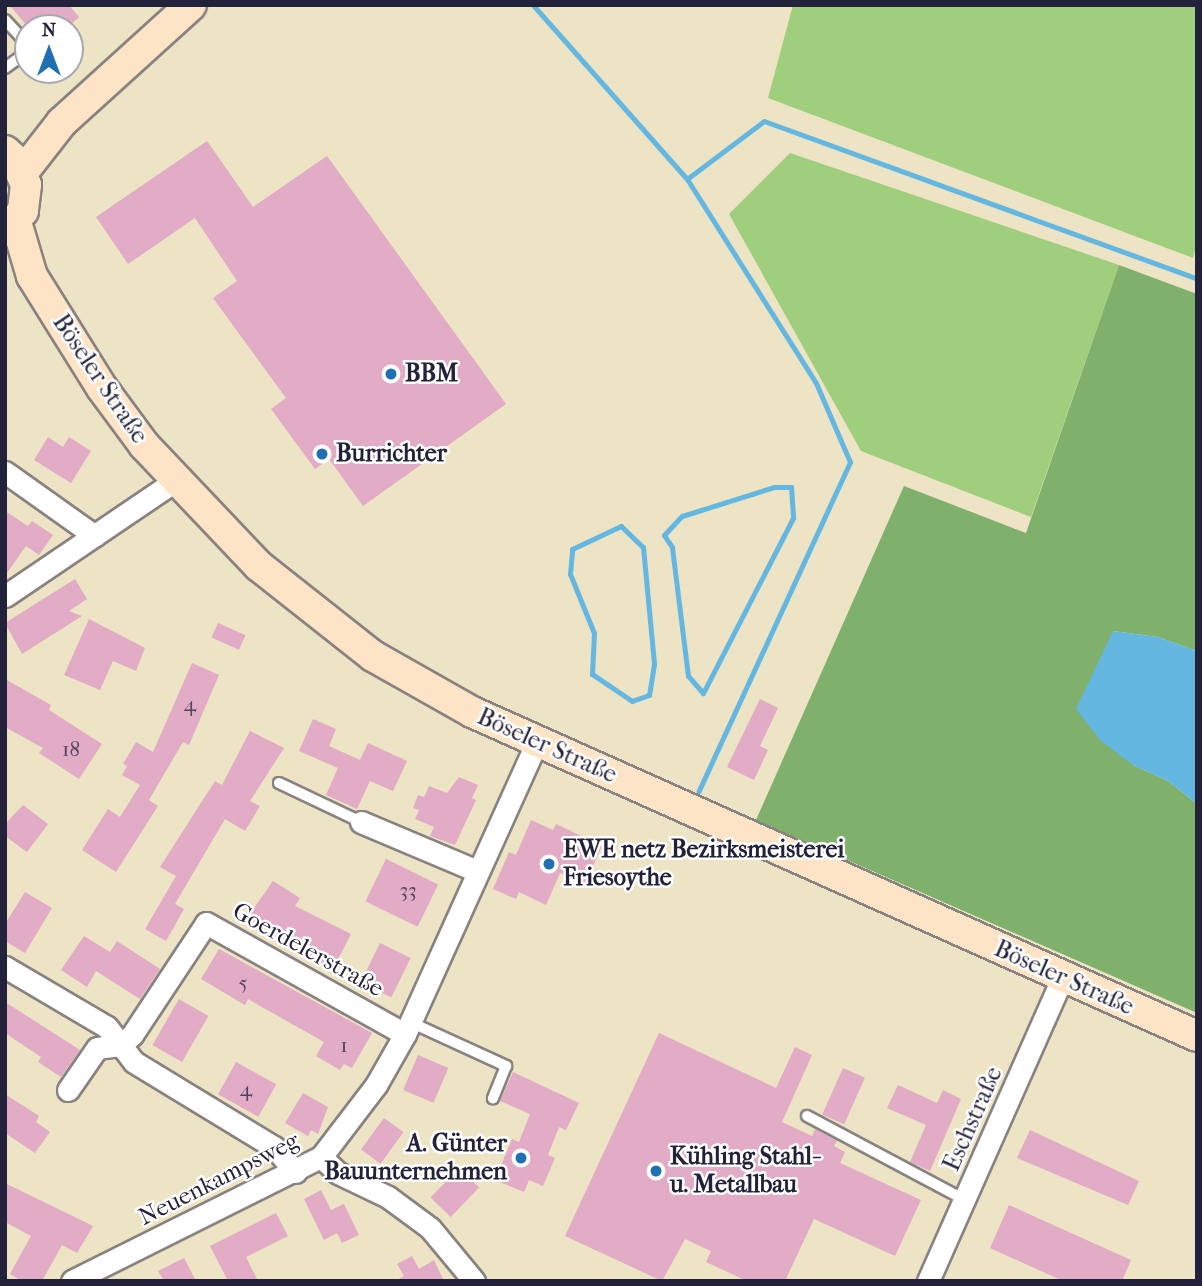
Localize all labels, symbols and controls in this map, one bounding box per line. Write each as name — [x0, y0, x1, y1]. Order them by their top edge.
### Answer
north arrow — [14, 14, 84, 84]
text: N — [42, 19, 56, 41]
street label: Böseler Straße — [46, 309, 154, 449]
place label: BBM — [405, 360, 458, 388]
marker: BBM — [383, 366, 399, 382]
place label: Burrichter — [336, 440, 447, 468]
marker: Burrichter — [314, 446, 330, 462]
house number: 4 — [184, 691, 196, 717]
street label: Böseler Straße — [473, 702, 621, 790]
house number: 18 — [62, 736, 80, 762]
place label: EWE netz Bezirksmeisterei Friesoythe — [563, 836, 844, 892]
marker: EWE netz Bezirksmeisterei Friesoythe — [541, 856, 557, 872]
house number: 33 — [399, 877, 417, 903]
street label: Goerdelerstraße — [228, 897, 388, 1003]
street label: Böseler Straße — [990, 934, 1138, 1022]
house number: 5 — [238, 970, 248, 996]
house number: 1 — [340, 1032, 348, 1058]
street label: Eschstraße — [937, 1062, 1009, 1176]
house number: 4 — [240, 1076, 252, 1102]
street label: Neuenkampsweg — [134, 1126, 304, 1232]
place label: A. Günter Bauunternehmen — [324, 1130, 507, 1186]
place label: Kühling Stahl- u. Metallbau — [670, 1143, 818, 1199]
marker: A. Günter Bauunternehmen — [513, 1150, 529, 1166]
marker: Kühling Stahl- u. Metallbau — [648, 1163, 664, 1179]

